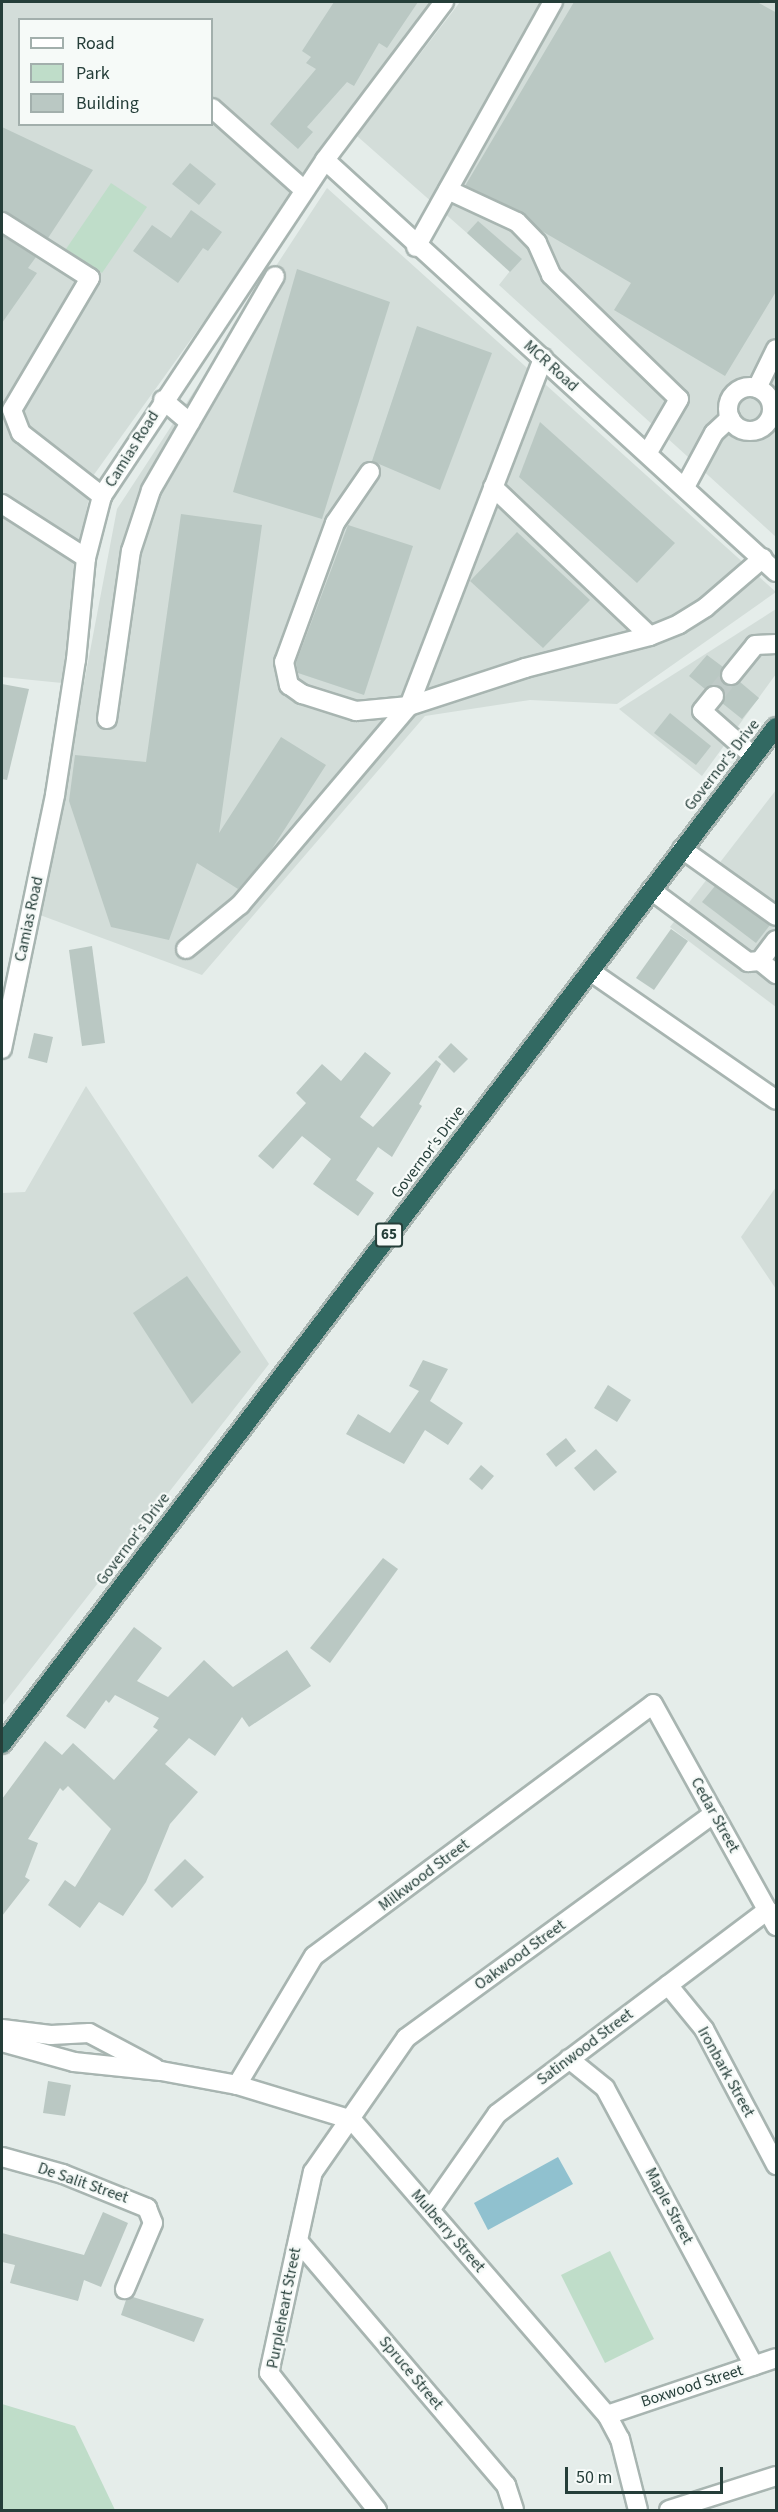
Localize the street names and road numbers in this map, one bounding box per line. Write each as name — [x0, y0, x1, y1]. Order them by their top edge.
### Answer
street label: MCR Road — [520, 336, 582, 396]
street label: Camias Road — [101, 407, 163, 491]
street label: Governor's Drive — [680, 716, 764, 814]
street label: Camias Road — [11, 875, 47, 963]
street label: Governor's Drive — [387, 1102, 469, 1202]
road number: 65 — [374, 1223, 404, 1247]
street label: Governor's Drive — [92, 1489, 174, 1589]
street label: Cedar Street — [687, 1774, 743, 1856]
street label: Milkwood Street — [375, 1835, 473, 1915]
street label: Oakwood Street — [471, 1916, 569, 1994]
street label: Satinwood Street — [533, 2005, 637, 2089]
street label: Ironbark Street — [693, 2023, 759, 2121]
street label: De Salit Street — [35, 2159, 131, 2207]
street label: Maple Street — [641, 2164, 697, 2248]
street label: Mulberry Street — [407, 2186, 489, 2276]
street label: Purpleheart Street — [263, 2246, 305, 2370]
street label: Spruce Street — [375, 2332, 447, 2414]
street label: Boxwood Street — [639, 2361, 745, 2411]

